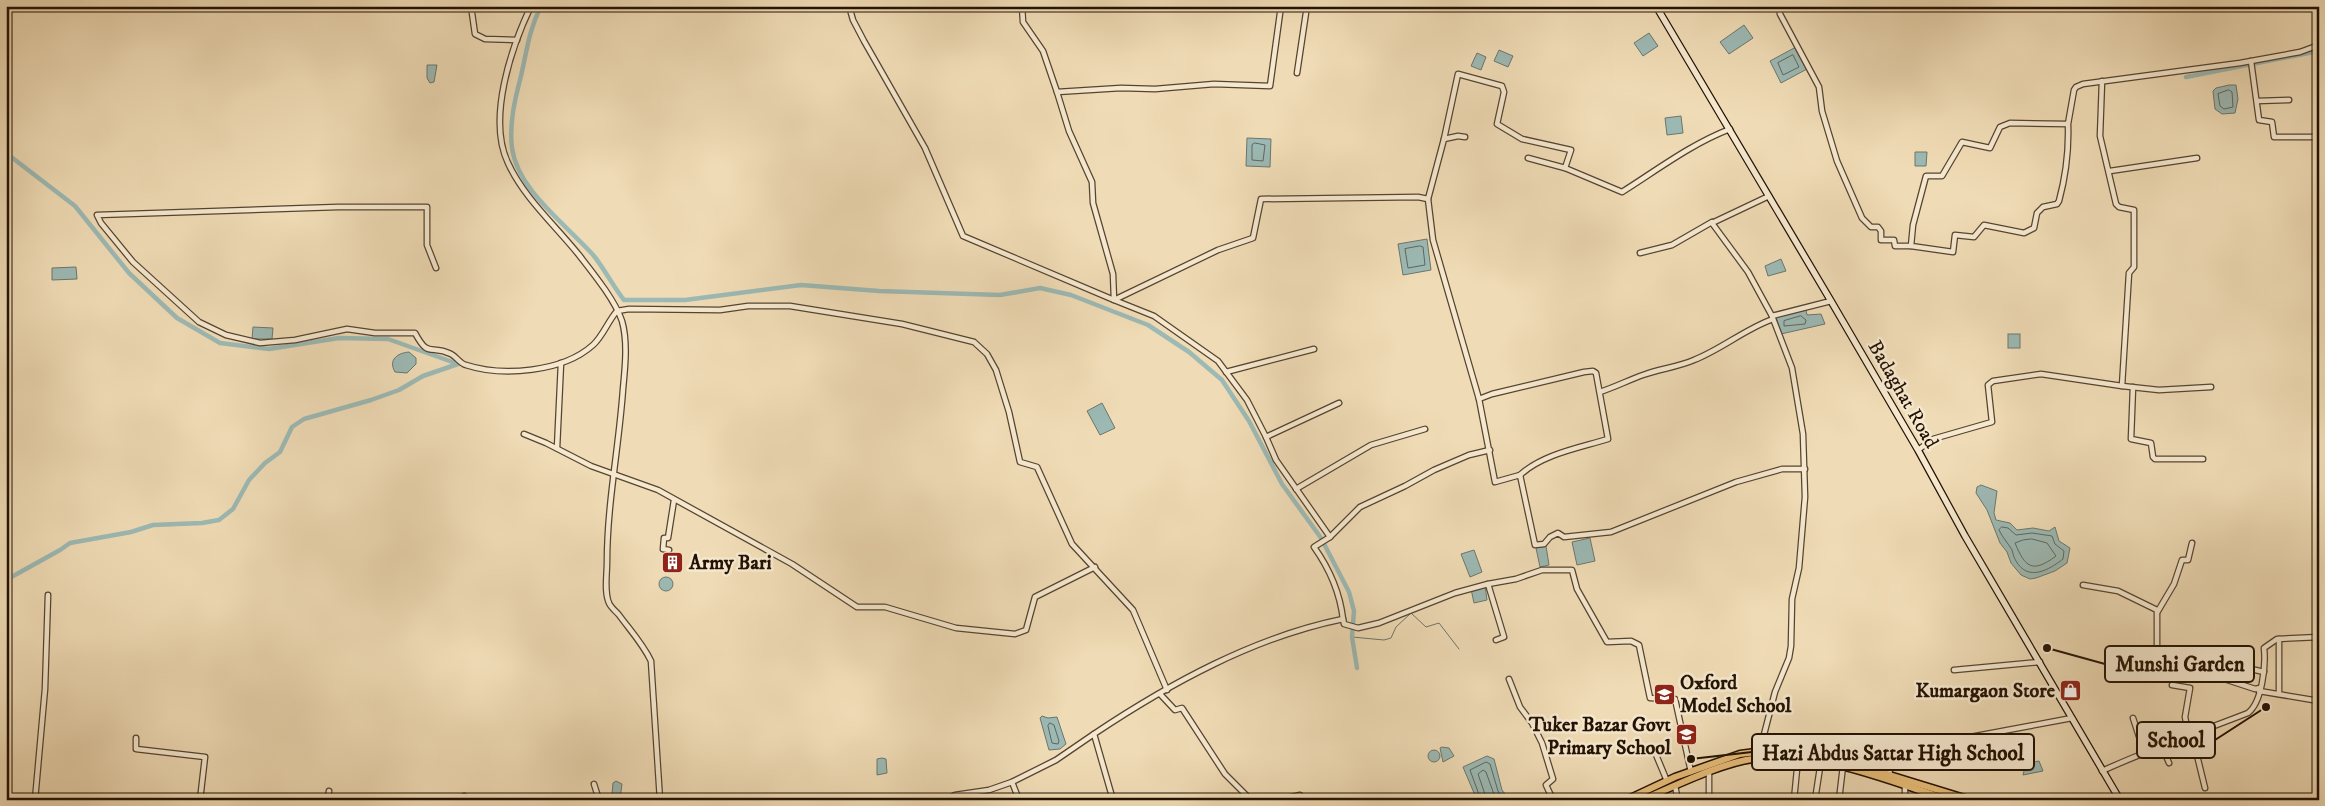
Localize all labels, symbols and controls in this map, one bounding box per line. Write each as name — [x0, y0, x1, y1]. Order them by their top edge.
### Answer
street label: Badaghat Road — [1862, 336, 1944, 453]
building icon: Army Bari — [661, 550, 685, 574]
place label: Army Bari — [688, 551, 772, 576]
callout: Munshi Garden — [2105, 646, 2254, 682]
text: Munshi Garden — [2115, 652, 2246, 678]
place label: Oxford Model School — [1680, 671, 1792, 719]
shop icon: Kumargaon Store — [2059, 678, 2083, 702]
place label: Kumargaon Store — [1916, 679, 2056, 704]
school or university icon: Oxford Model School — [1652, 682, 1676, 706]
place label: Tuker Bazar Govt Primary School — [1528, 713, 1672, 761]
callout: School — [2137, 722, 2215, 758]
school or university icon: Tuker Bazar Govt Primary School — [1675, 723, 1699, 747]
text: School — [2147, 728, 2206, 754]
callout: Hazi Abdus Sattar High School — [1752, 734, 2034, 770]
text: Hazi Abdus Sattar High School — [1762, 741, 2025, 767]

